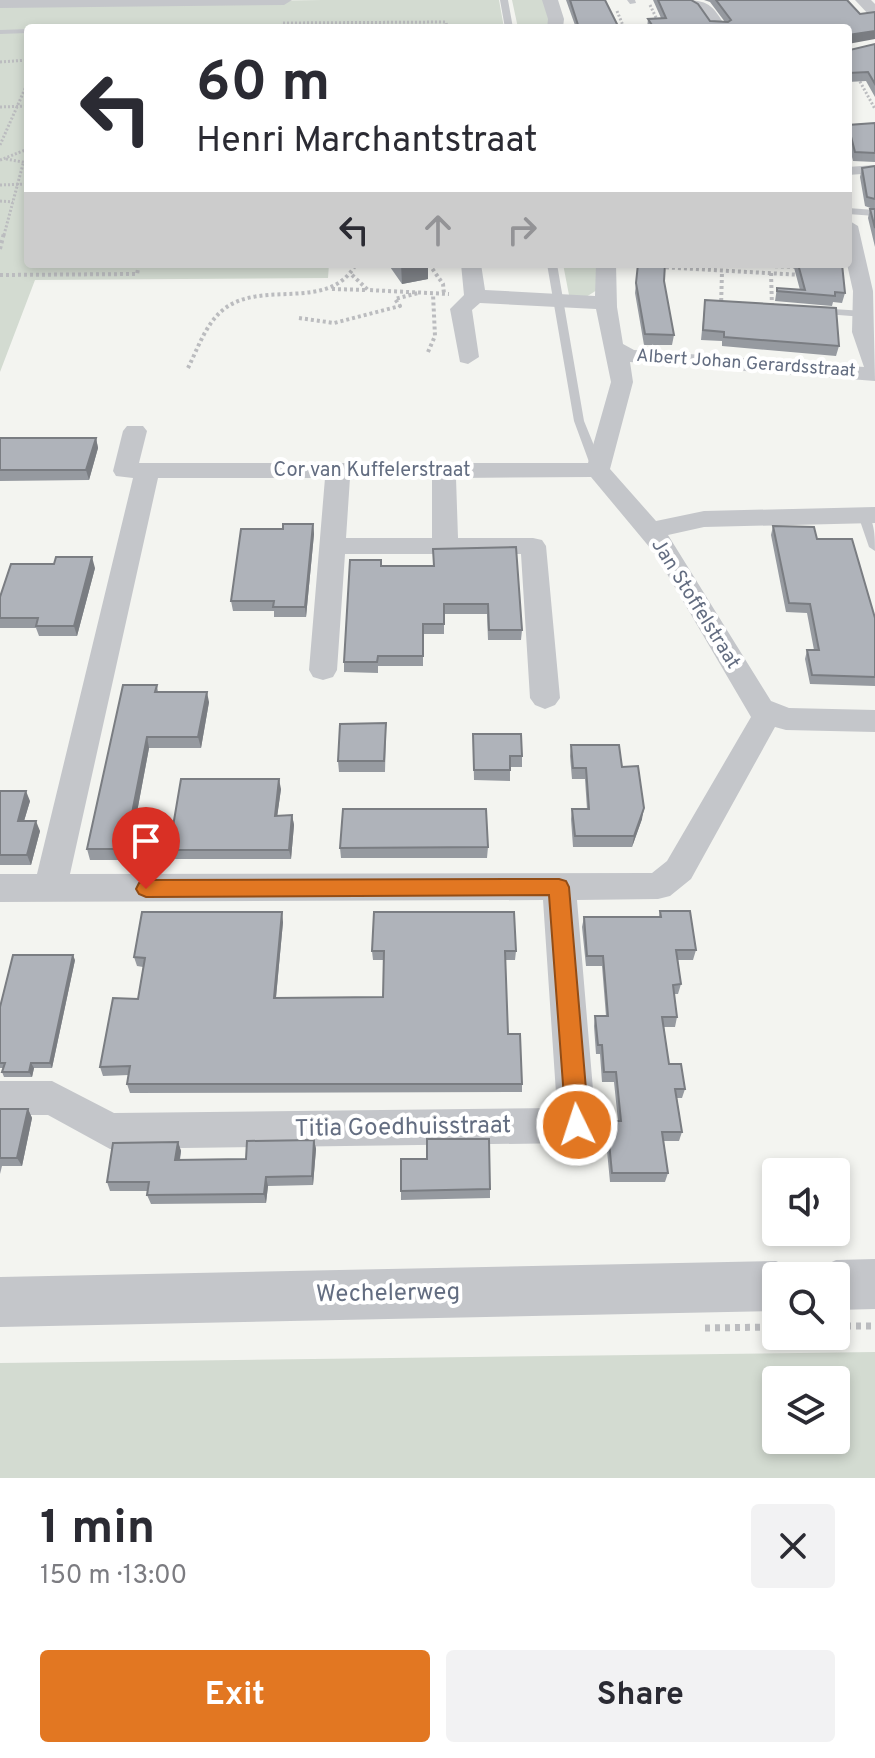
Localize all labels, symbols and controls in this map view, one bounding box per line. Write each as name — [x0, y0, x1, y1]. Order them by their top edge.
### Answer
text: 60 m — [196, 50, 330, 120]
icon: left — [64, 56, 168, 160]
text: Henri Marchantstraat — [196, 119, 538, 165]
icon: left — [332, 208, 376, 252]
icon: ahead — [416, 208, 460, 252]
icon: right — [500, 208, 544, 252]
street label: Albert Johan Gerardsstraat — [635, 345, 857, 383]
street label: Cor van Kuffelerstraat — [273, 458, 471, 484]
street label: Jan Stoffelstraat — [644, 534, 746, 674]
pin — [112, 807, 180, 889]
icon: arrive — [124, 819, 168, 863]
position arrow — [535, 1083, 619, 1167]
street label: Titia Goedhuisstraat — [294, 1111, 512, 1145]
map controls — [762, 1158, 850, 1454]
button: sound — [762, 1158, 850, 1246]
button: search — [762, 1262, 850, 1350]
street label: Wechelerweg — [316, 1278, 460, 1310]
button: layers — [762, 1366, 850, 1454]
text: 1 min — [40, 1500, 155, 1560]
button: close — [751, 1504, 835, 1588]
text: 150 m · 13:00 — [40, 1560, 187, 1593]
button: Exit — [40, 1650, 430, 1742]
button: Share — [446, 1650, 835, 1742]

